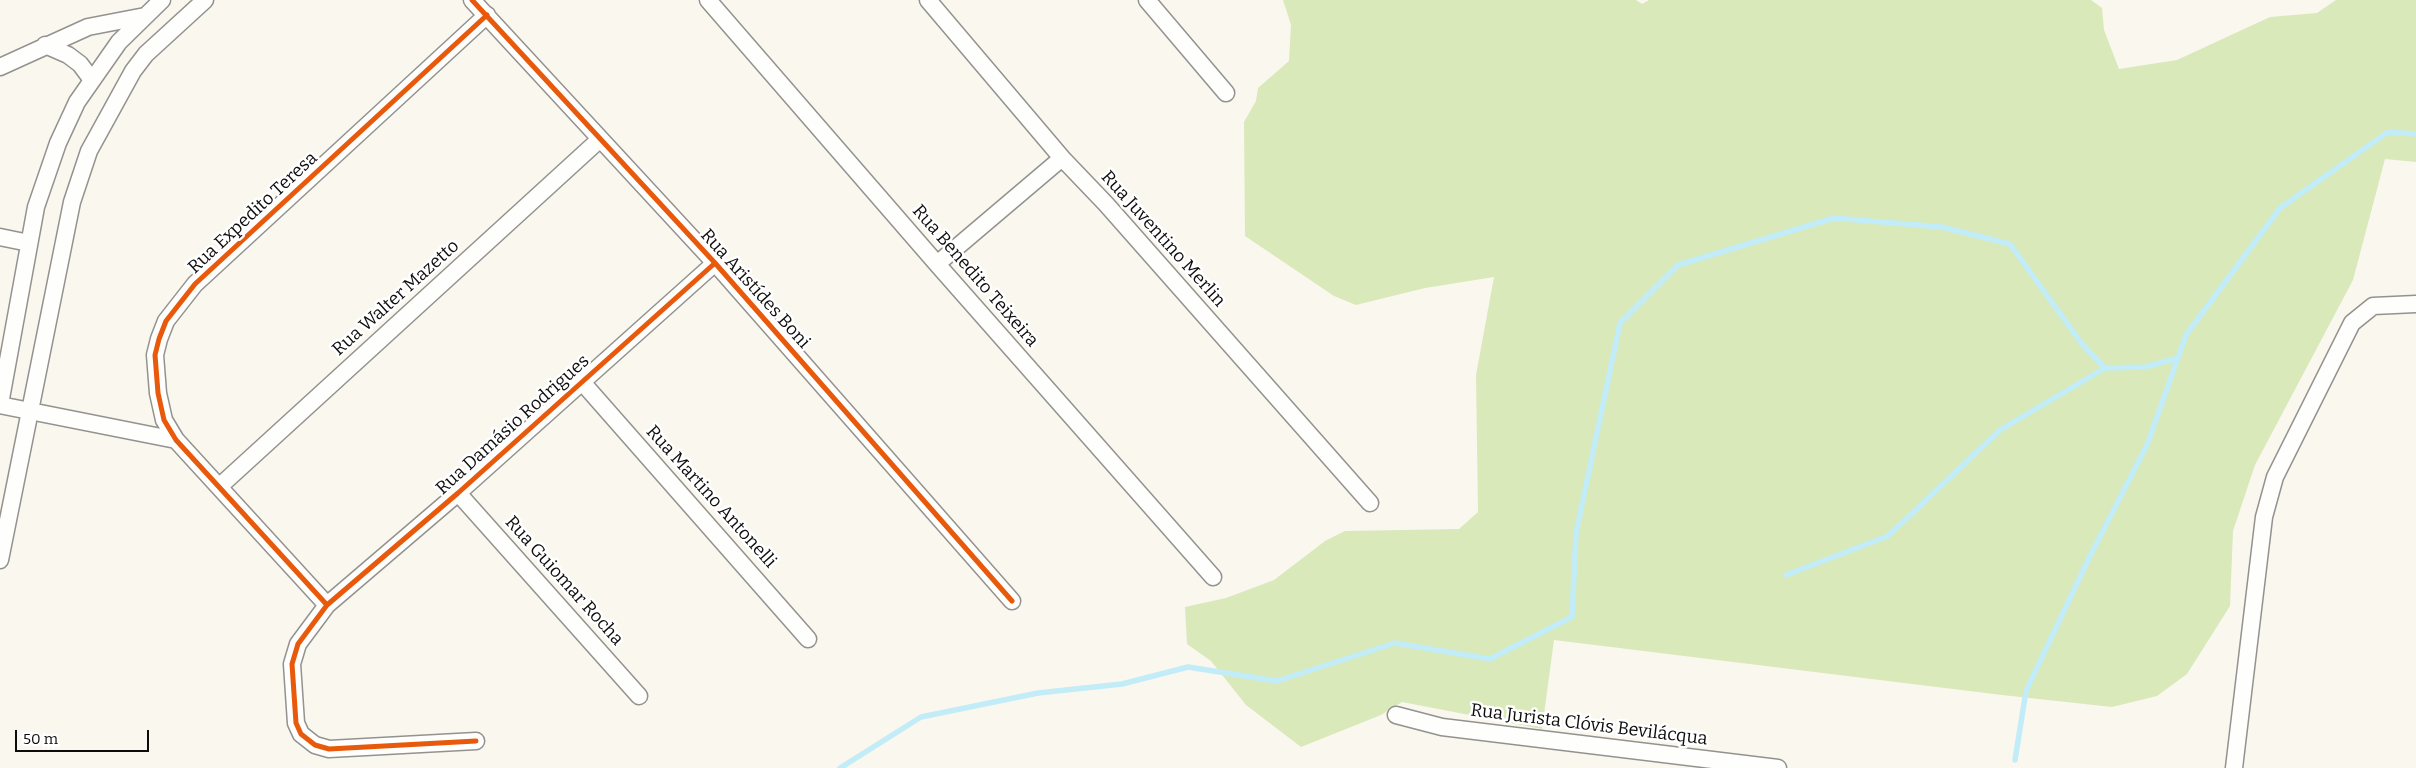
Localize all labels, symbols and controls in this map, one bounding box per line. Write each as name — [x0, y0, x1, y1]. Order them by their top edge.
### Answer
street label: Rua Expedito Teresa — [184, 148, 322, 278]
street label: Rua Juventino Merlin — [1096, 167, 1230, 311]
street label: Rua Benedito Teixeira — [907, 201, 1043, 351]
street label: Rua Aristídes Boni — [696, 225, 814, 353]
street label: Rua Walter Mazetto — [328, 235, 464, 361]
street label: Rua Damásio Rodrigues — [432, 350, 594, 500]
street label: Rua Martino Antonelli — [641, 421, 781, 573]
street label: Rua Guiomar Rocha — [500, 512, 628, 650]
street label: Rua Jurista Clóvis Bevilácqua — [1469, 700, 1709, 750]
scale bar — [18, 720, 151, 752]
text: 50 m — [23, 730, 58, 748]

